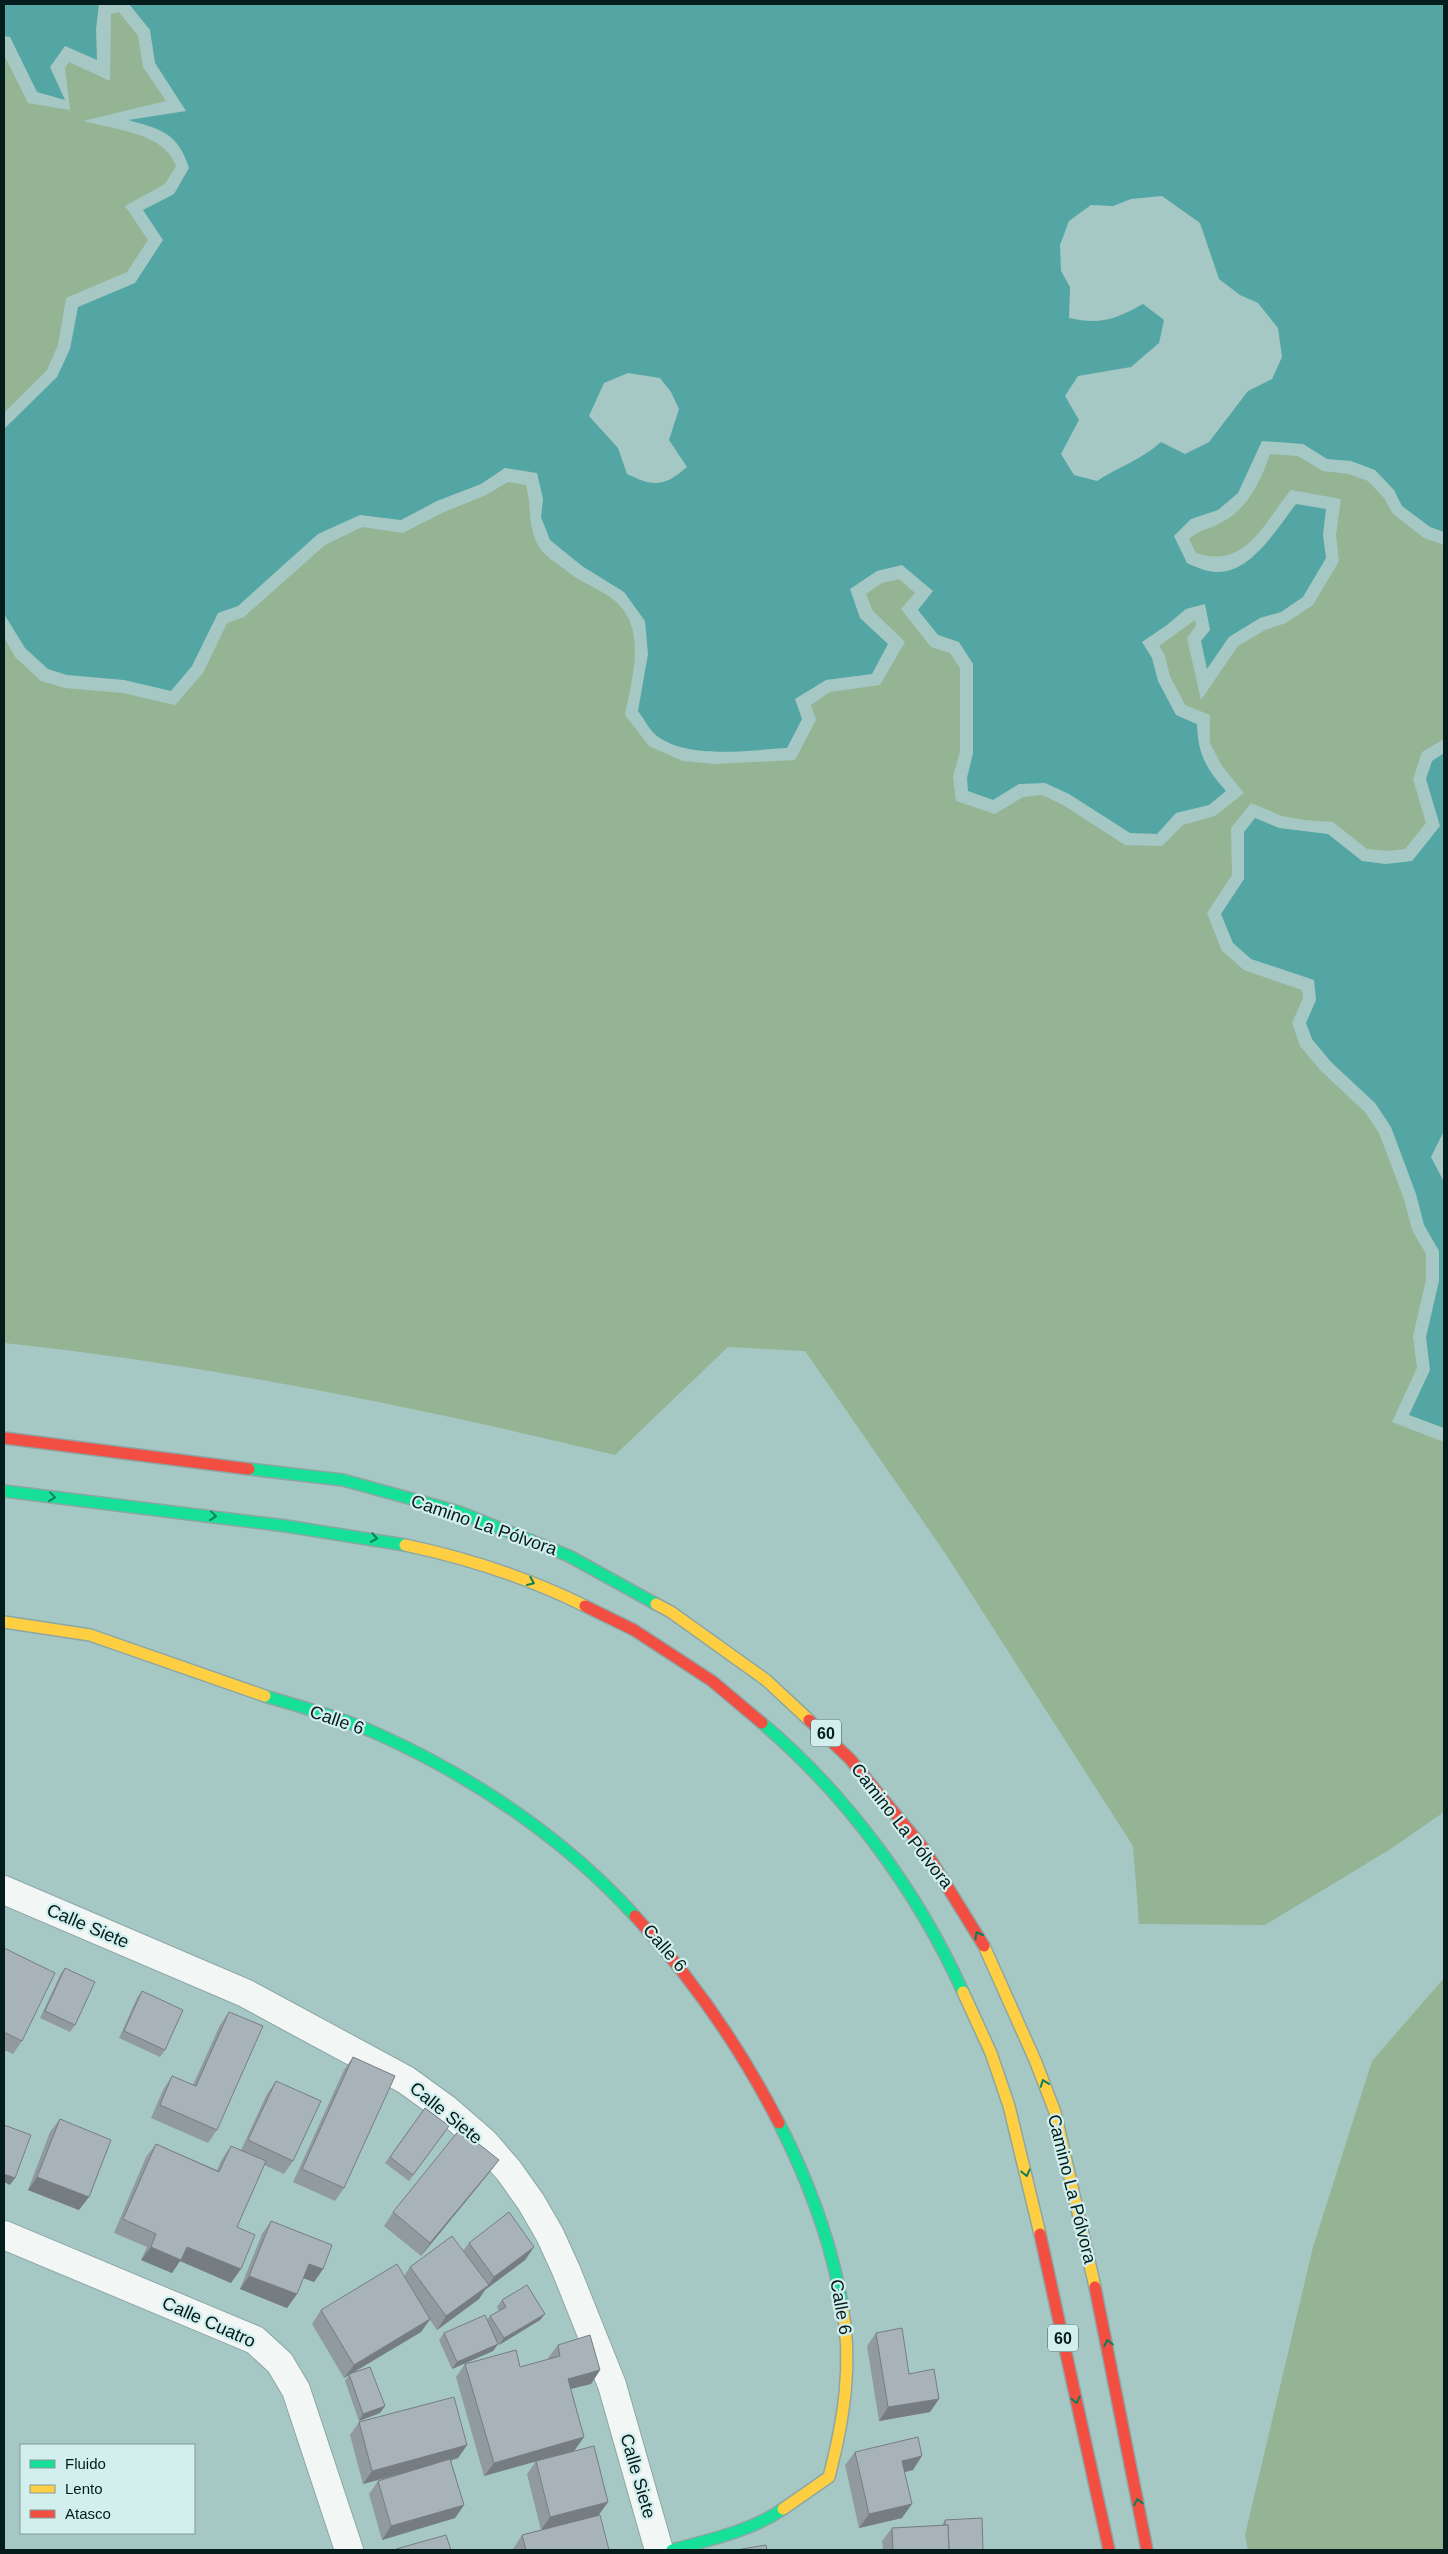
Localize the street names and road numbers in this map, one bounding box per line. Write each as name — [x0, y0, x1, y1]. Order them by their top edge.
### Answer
street label: Camino La Pólvora — [408, 1491, 561, 1560]
street label: Calle 6 — [307, 1701, 367, 1739]
road number: 60 — [811, 1720, 841, 1746]
street label: Camino La Pólvora — [847, 1760, 958, 1893]
street label: Calle Siete — [44, 1900, 132, 1952]
street label: Calle 6 — [639, 1920, 691, 1976]
street label: Calle Siete — [406, 2078, 486, 2148]
street label: Camino La Pólvora — [1044, 2112, 1100, 2267]
street label: Calle 6 — [826, 2278, 856, 2336]
street label: Calle Cuatro — [159, 2293, 259, 2351]
road number: 60 — [1048, 2324, 1078, 2352]
street label: Calle Siete — [616, 2431, 660, 2521]

